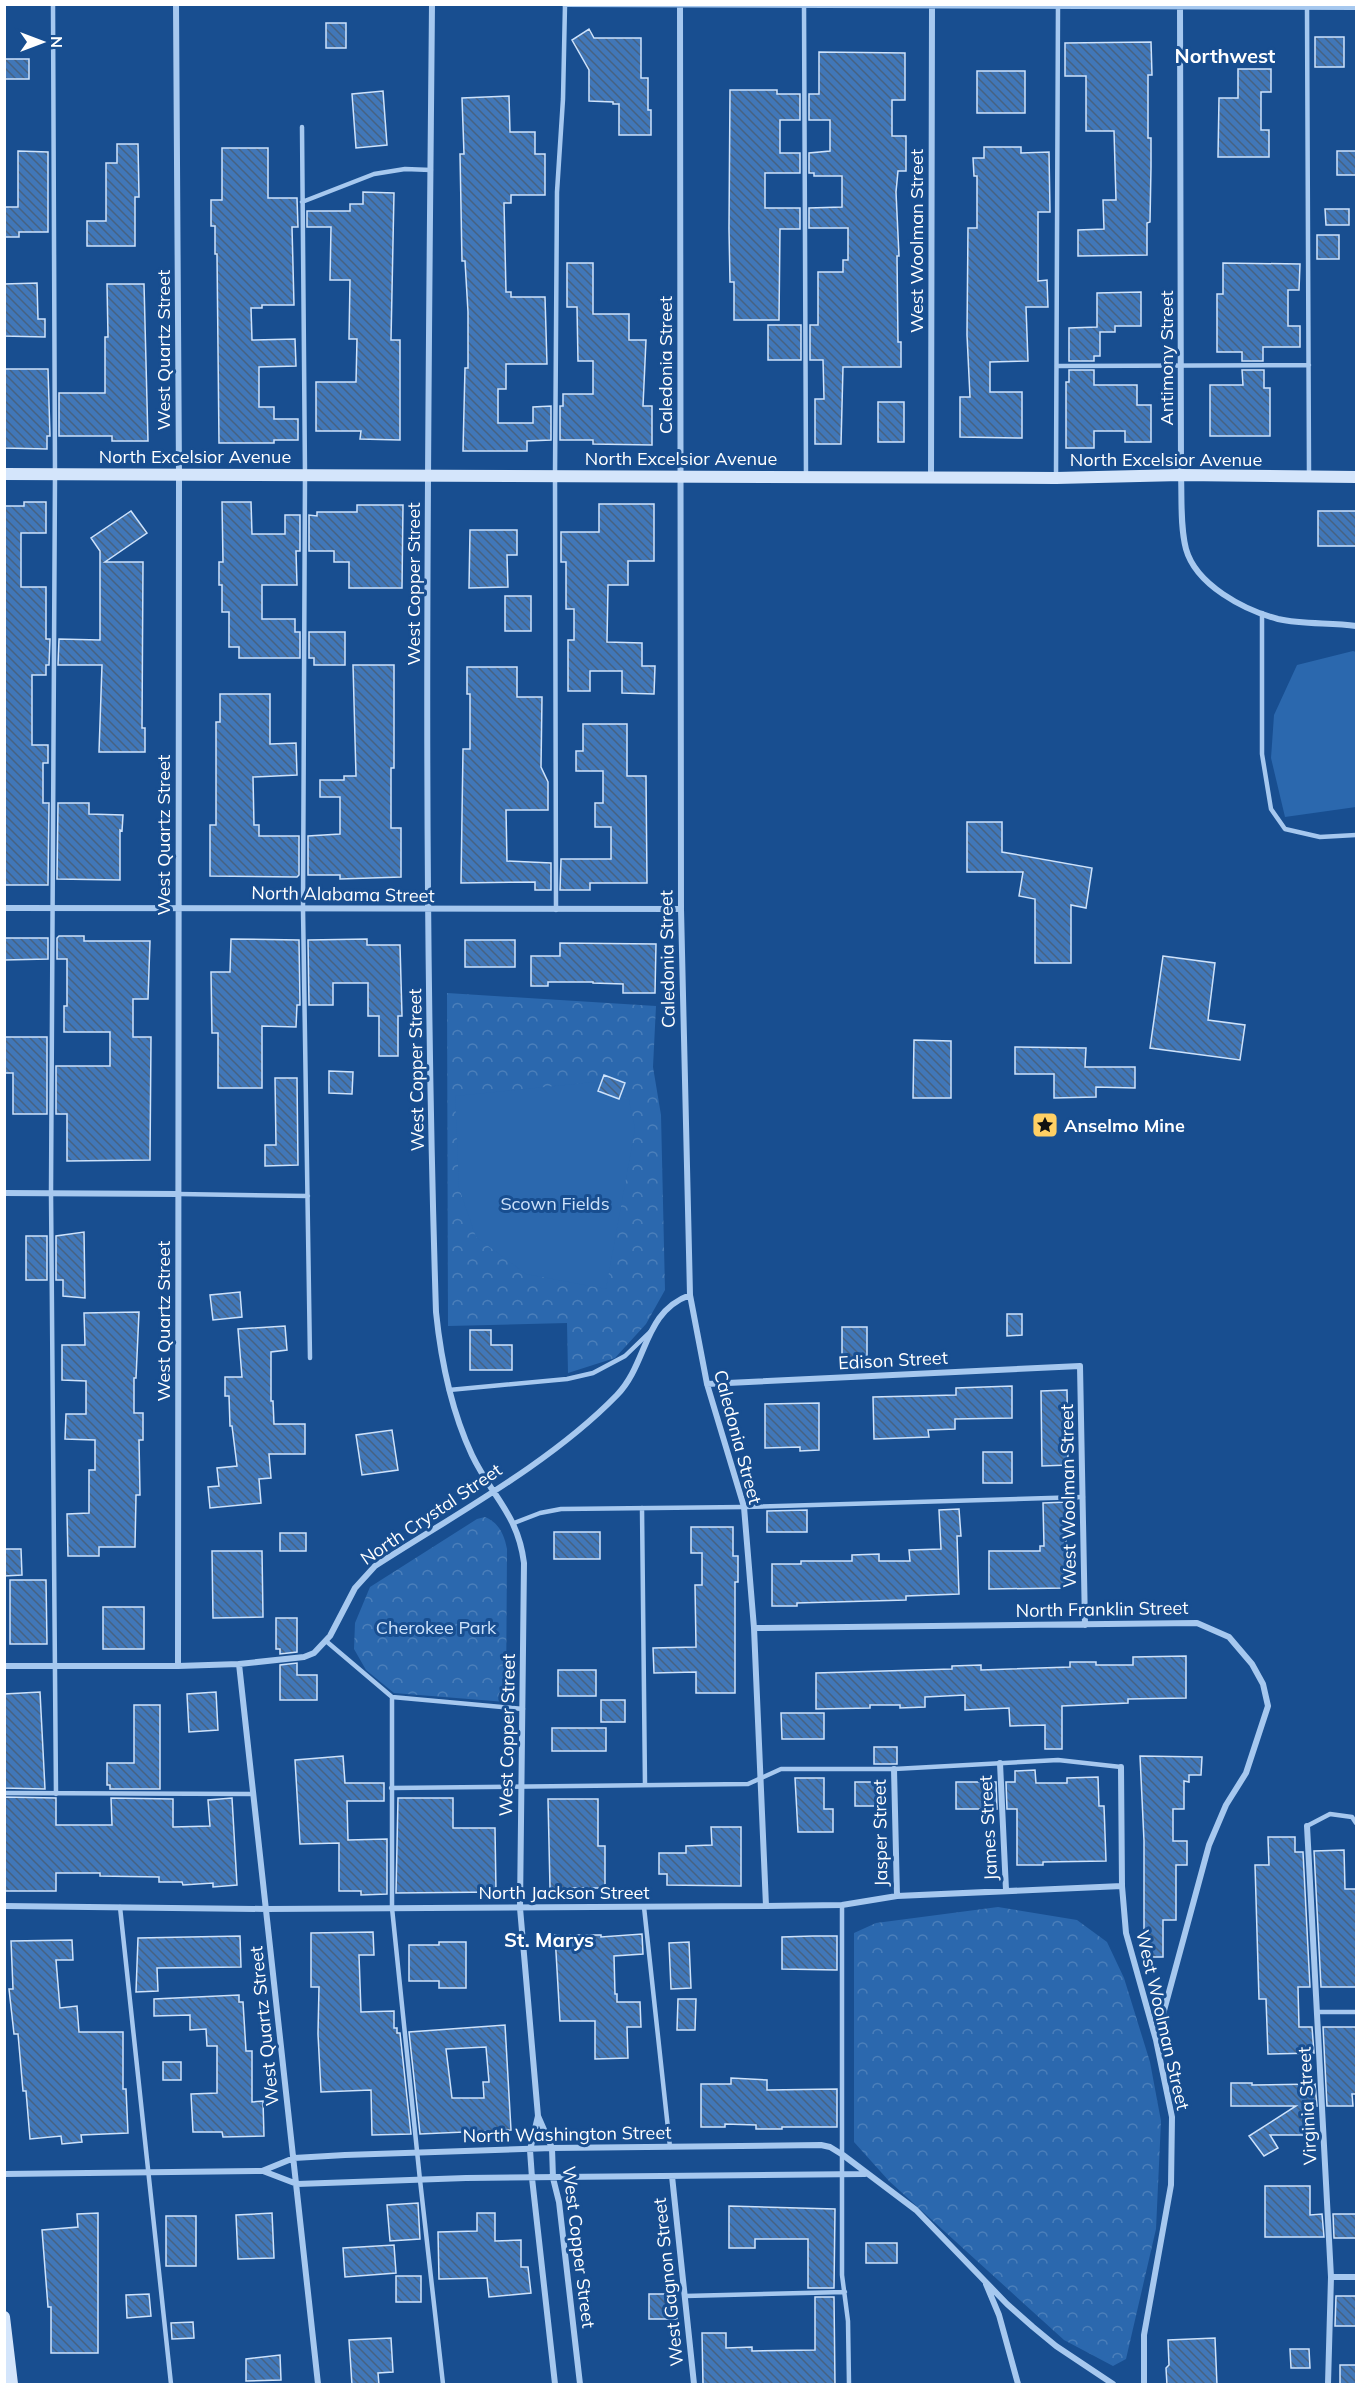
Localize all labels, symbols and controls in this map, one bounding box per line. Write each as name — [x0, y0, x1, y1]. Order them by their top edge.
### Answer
north arrow — [12, 12, 72, 72]
text: N — [47, 36, 67, 48]
district label: Northwest — [1175, 43, 1276, 68]
street label: West Woolman Street — [905, 149, 928, 333]
street label: West Quartz Street — [152, 270, 175, 430]
street label: Antimony Street — [1155, 291, 1178, 425]
street label: Caledonia Street — [654, 296, 677, 434]
street label: North Excelsior Avenue — [99, 445, 291, 468]
street label: North Excelsior Avenue — [585, 447, 777, 470]
street label: North Excelsior Avenue — [1070, 448, 1262, 471]
street label: West Copper Street — [402, 503, 425, 665]
street label: West Quartz Street — [152, 755, 175, 915]
street label: North Alabama Street — [251, 881, 435, 907]
street label: Caledonia Street — [654, 890, 680, 1028]
street label: West Copper Street — [403, 988, 429, 1152]
place icon: Anselmo Mine — [1030, 1110, 1060, 1140]
place label: Anselmo Mine — [1064, 1114, 1185, 1137]
park label: Scown Fields — [500, 1192, 610, 1215]
street label: West Quartz Street — [152, 1241, 175, 1401]
street label: Edison Street — [838, 1346, 948, 1374]
street label: Caledonia Street — [709, 1367, 767, 1507]
street label: West Woolman Street — [1055, 1404, 1081, 1588]
street label: North Crystal Street — [356, 1458, 506, 1570]
street label: North Franklin Street — [1015, 1596, 1189, 1622]
park label: Cherokee Park — [376, 1616, 497, 1639]
street label: West Copper Street — [494, 1653, 520, 1817]
street label: James Street — [974, 1775, 1002, 1881]
street label: Jasper Street — [868, 1779, 892, 1887]
street label: North Jackson Street — [478, 1881, 650, 1904]
district label: St. Marys — [504, 1927, 594, 1952]
street label: West Woolman Street — [1131, 1928, 1195, 2112]
street label: West Quartz Street — [244, 1945, 284, 2107]
street label: Virginia Street — [1292, 2046, 1322, 2166]
street label: North Washington Street — [462, 2121, 672, 2147]
street label: West Copper Street — [558, 2165, 600, 2329]
street label: West Gagnon Street — [648, 2197, 688, 2367]

